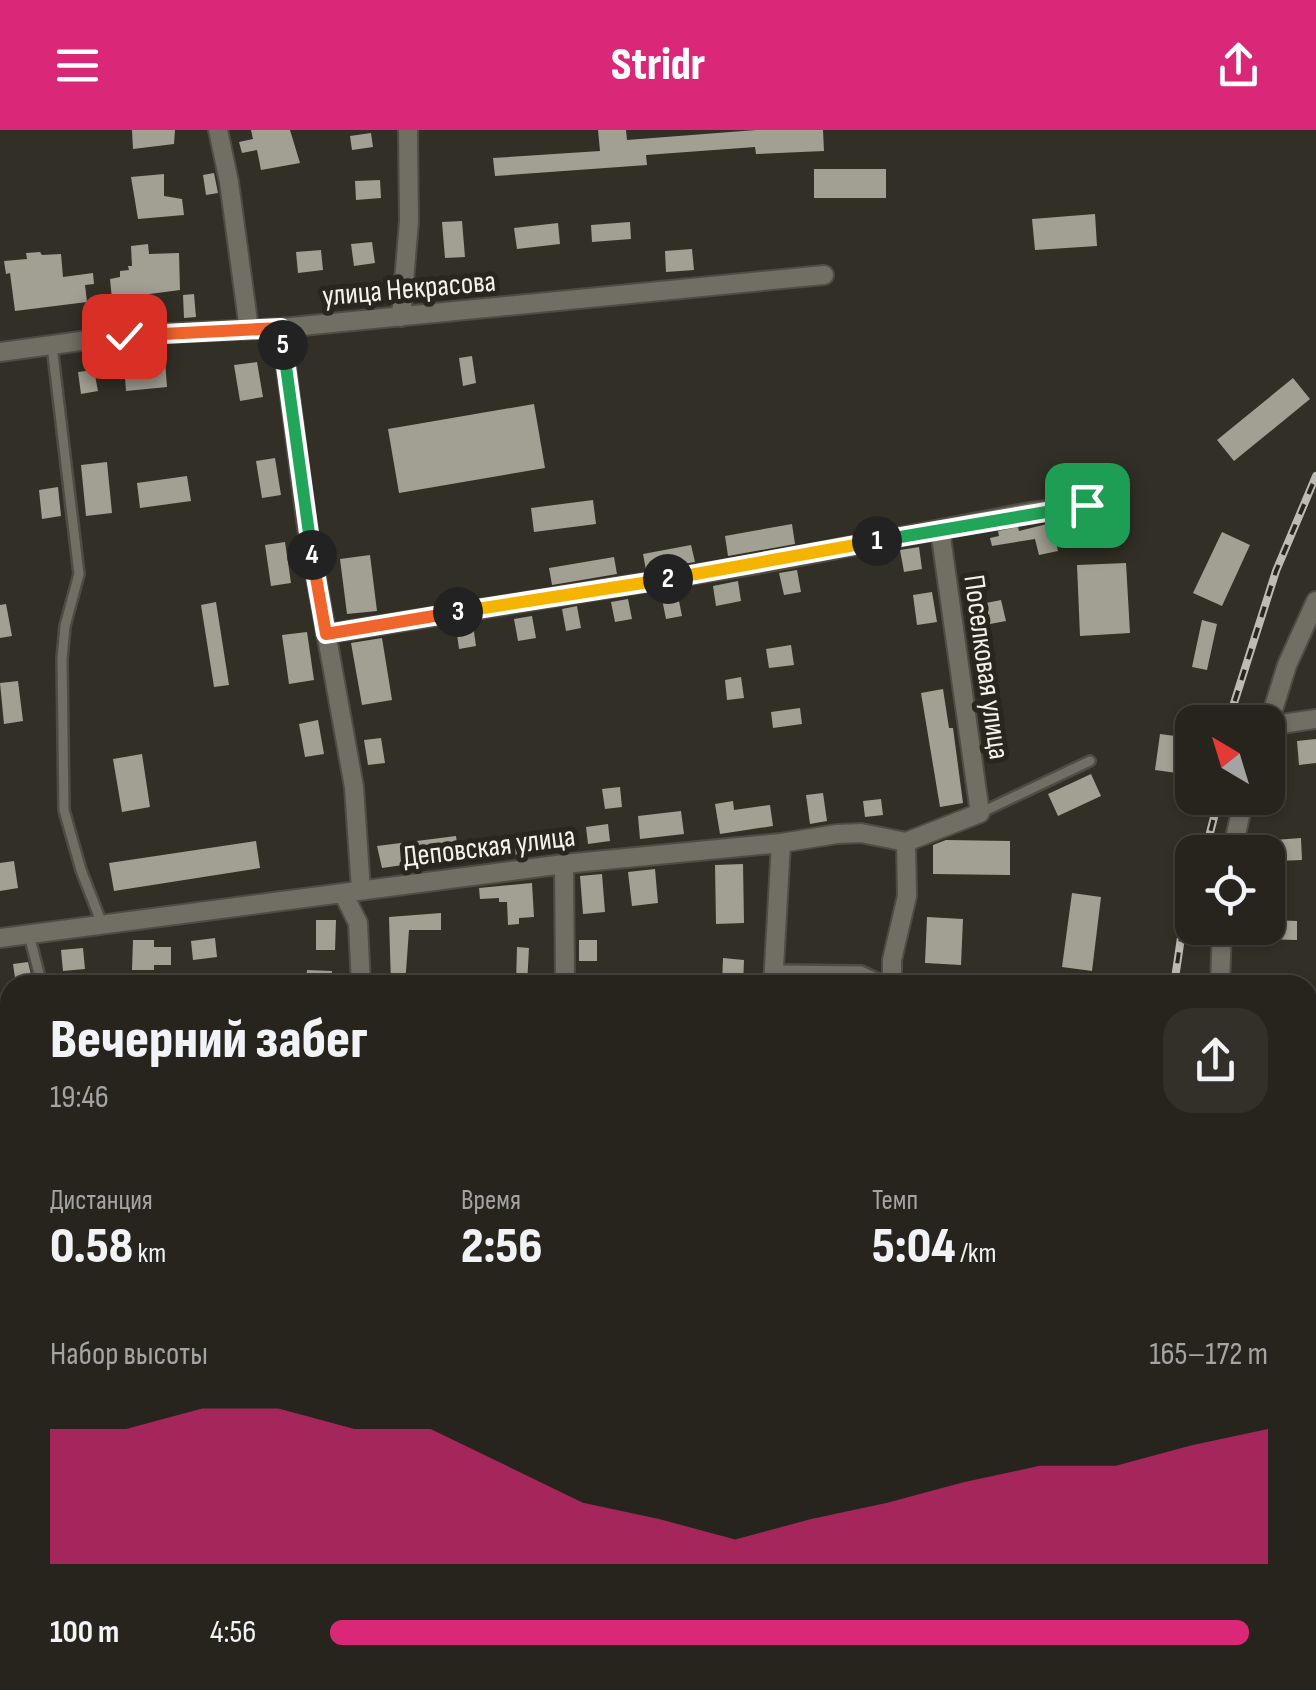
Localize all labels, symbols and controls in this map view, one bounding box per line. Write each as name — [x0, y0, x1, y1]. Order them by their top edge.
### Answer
icon: menu — [50, 38, 105, 93]
text: Stridr — [611, 38, 705, 93]
icon: share — [1211, 38, 1266, 93]
street label: улица Некрасова — [321, 263, 497, 315]
pin — [82, 294, 167, 379]
icon: check — [97, 309, 152, 364]
pin: 5 — [258, 320, 308, 370]
text: 5 — [277, 328, 289, 361]
pin — [1045, 463, 1130, 548]
icon: arrive — [1060, 478, 1115, 533]
pin: 1 — [852, 516, 902, 566]
text: 1 — [872, 524, 882, 557]
pin: 4 — [287, 530, 337, 580]
text: 4 — [305, 538, 319, 571]
pin: 2 — [643, 554, 693, 604]
text: 2 — [662, 562, 674, 595]
street label: Поселковая улица — [955, 573, 1017, 762]
pin: 3 — [433, 587, 483, 637]
text: 3 — [452, 595, 464, 628]
north arrow — [1175, 705, 1285, 815]
map controls — [1175, 705, 1285, 945]
street label: Деповская улица — [401, 819, 577, 875]
button: locate — [1175, 835, 1285, 945]
text: Вечерний забег — [50, 1007, 368, 1074]
button: share — [1163, 1008, 1268, 1113]
text: 19:46 — [50, 1078, 109, 1117]
text: Дистанция — [50, 1184, 153, 1217]
text: Время — [461, 1184, 521, 1217]
text: Темп — [872, 1184, 918, 1217]
text: 0.58 — [50, 1217, 133, 1277]
text: 2:56 — [461, 1217, 542, 1277]
text: 5:04 — [872, 1217, 956, 1277]
text: km — [133, 1237, 166, 1270]
text: /km — [956, 1237, 996, 1270]
text: Набор высоты — [50, 1335, 208, 1374]
text: 165–172 m — [1149, 1335, 1268, 1374]
text: 100 m — [50, 1613, 119, 1652]
text: 4:56 — [210, 1613, 256, 1652]

